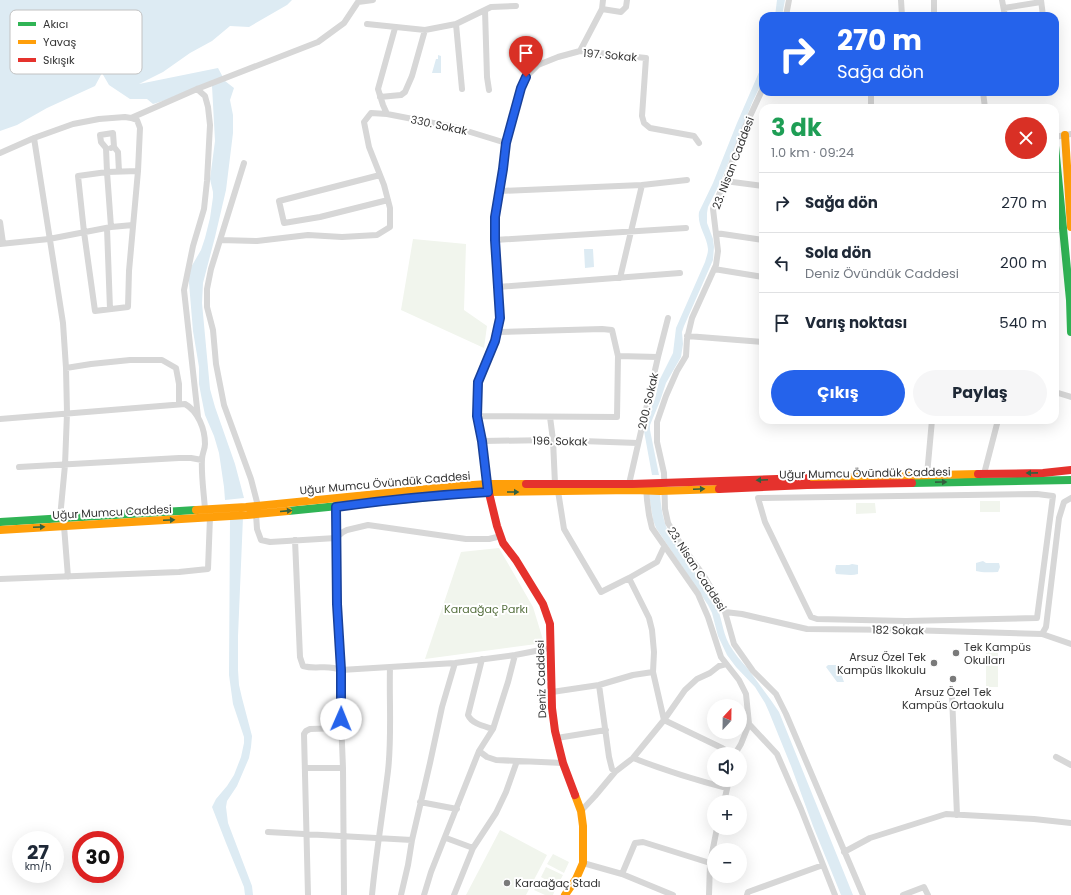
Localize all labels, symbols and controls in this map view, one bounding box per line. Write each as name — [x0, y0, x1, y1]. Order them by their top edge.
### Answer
legend — [10, 10, 142, 74]
text: Akıcı — [43, 16, 68, 32]
text: 270 m — [837, 21, 922, 60]
icon: right — [771, 28, 823, 80]
text: Yavaş — [43, 34, 76, 50]
pin — [509, 36, 543, 77]
icon: arrive — [515, 42, 537, 64]
street label: 197. Sokak — [582, 45, 638, 65]
text: Sıkışık — [43, 52, 75, 68]
text: Sağa dön — [837, 59, 924, 84]
street label: 330. Sokak — [409, 111, 469, 139]
text: 3 dk — [771, 111, 822, 144]
street label: 23. Nisan Caddesi — [708, 114, 758, 211]
button: close — [1005, 117, 1047, 159]
text: 1.0 km · 09:24 — [771, 143, 854, 162]
icon: right — [771, 192, 793, 214]
text: Sağa dön — [805, 192, 878, 213]
text: 270 m — [1001, 192, 1047, 213]
text: Sola dön — [805, 242, 871, 263]
icon: left — [771, 252, 793, 274]
text: 200 m — [1000, 252, 1047, 273]
text: Deniz Övündük Caddesi — [805, 264, 959, 283]
icon: arrive — [771, 312, 793, 334]
text: Varış noktası — [805, 312, 907, 333]
text: 540 m — [999, 312, 1047, 333]
button: Çıkış — [771, 370, 905, 416]
button: Paylaş — [913, 370, 1047, 416]
street label: 200. Sokak — [634, 371, 662, 431]
street label: 196. Sokak — [532, 433, 588, 449]
street label: Uğur Mumcu Övündük Caddesi — [779, 463, 951, 482]
street label: Uğur Mumcu Övündük Caddesi — [299, 468, 471, 498]
one-way arrow — [1026, 470, 1038, 477]
one-way arrow — [756, 476, 768, 483]
one-way arrow — [935, 479, 948, 485]
one-way arrow — [693, 486, 705, 493]
one-way arrow — [507, 489, 520, 495]
street label: Uğur Mumcu Caddesi — [52, 501, 172, 523]
one-way arrow — [280, 508, 292, 515]
one-way arrow — [163, 516, 175, 523]
one-way arrow — [33, 524, 45, 531]
street label: 23. Nisan Caddesi — [664, 524, 730, 615]
park label: Karaağaç Parkı — [444, 601, 528, 617]
street label: 182 Sokak — [872, 622, 924, 638]
street label: Deniz Caddesi — [532, 639, 550, 718]
place label: Tek Kampüs Okulları — [964, 639, 1031, 668]
marker: Tek Kampüs Okulları — [951, 648, 961, 658]
place label: Arsuz Özel Tek Kampüs İlkokulu — [837, 649, 926, 678]
marker: Arsuz Özel Tek Kampüs İlkokulu — [929, 658, 939, 668]
marker: Arsuz Özel Tek Kampüs Ortaokulu — [948, 674, 958, 684]
place label: Arsuz Özel Tek Kampüs Ortaokulu — [902, 684, 1004, 713]
position arrow — [320, 698, 362, 740]
north arrow — [707, 699, 747, 739]
map controls — [707, 699, 747, 883]
button: sound — [707, 747, 747, 787]
button: + — [707, 795, 747, 835]
speed limit sign: 30 — [72, 831, 124, 883]
text: 27 — [27, 838, 49, 866]
button: − — [707, 843, 747, 883]
text: km/h — [25, 859, 51, 874]
place label: Karaağaç Stadı — [515, 875, 601, 891]
marker: Karaağaç Stadı — [502, 878, 512, 888]

